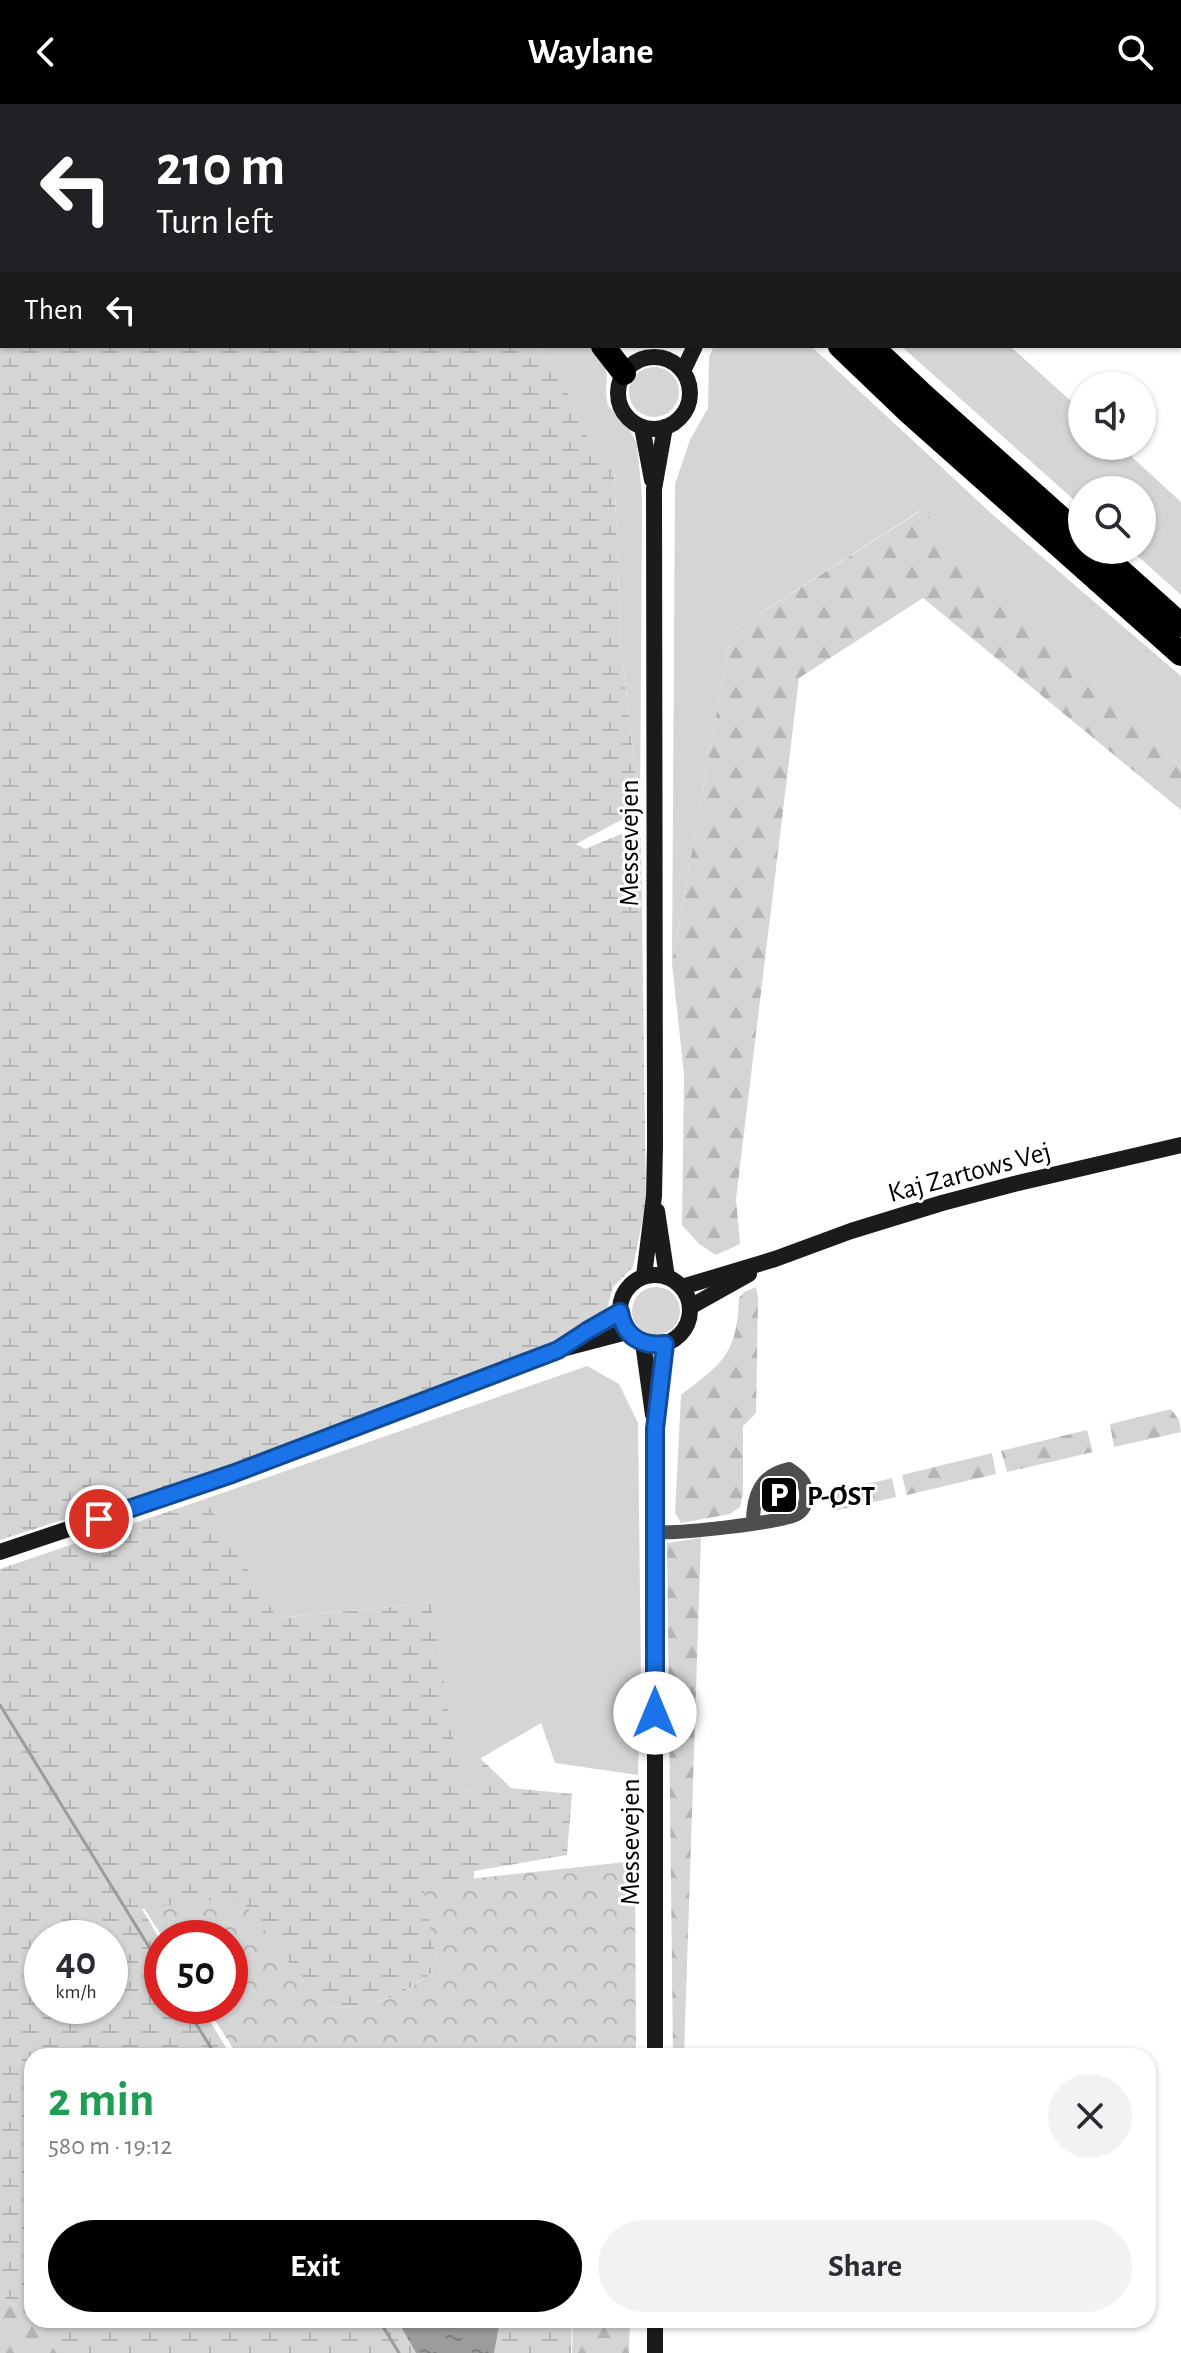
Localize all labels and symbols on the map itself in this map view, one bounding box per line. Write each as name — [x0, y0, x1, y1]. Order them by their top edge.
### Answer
street label: Messevejen — [616, 779, 644, 907]
street label: Kaj Zartows Vej — [885, 1138, 1054, 1208]
parking icon: P-ØST — [758, 1474, 800, 1516]
place label: P-ØST — [807, 1483, 875, 1511]
pin — [65, 1485, 133, 1553]
position arrow — [613, 1671, 697, 1755]
street label: Messevejen — [617, 1778, 645, 1906]
speed limit sign: 50 — [144, 1920, 248, 2024]

